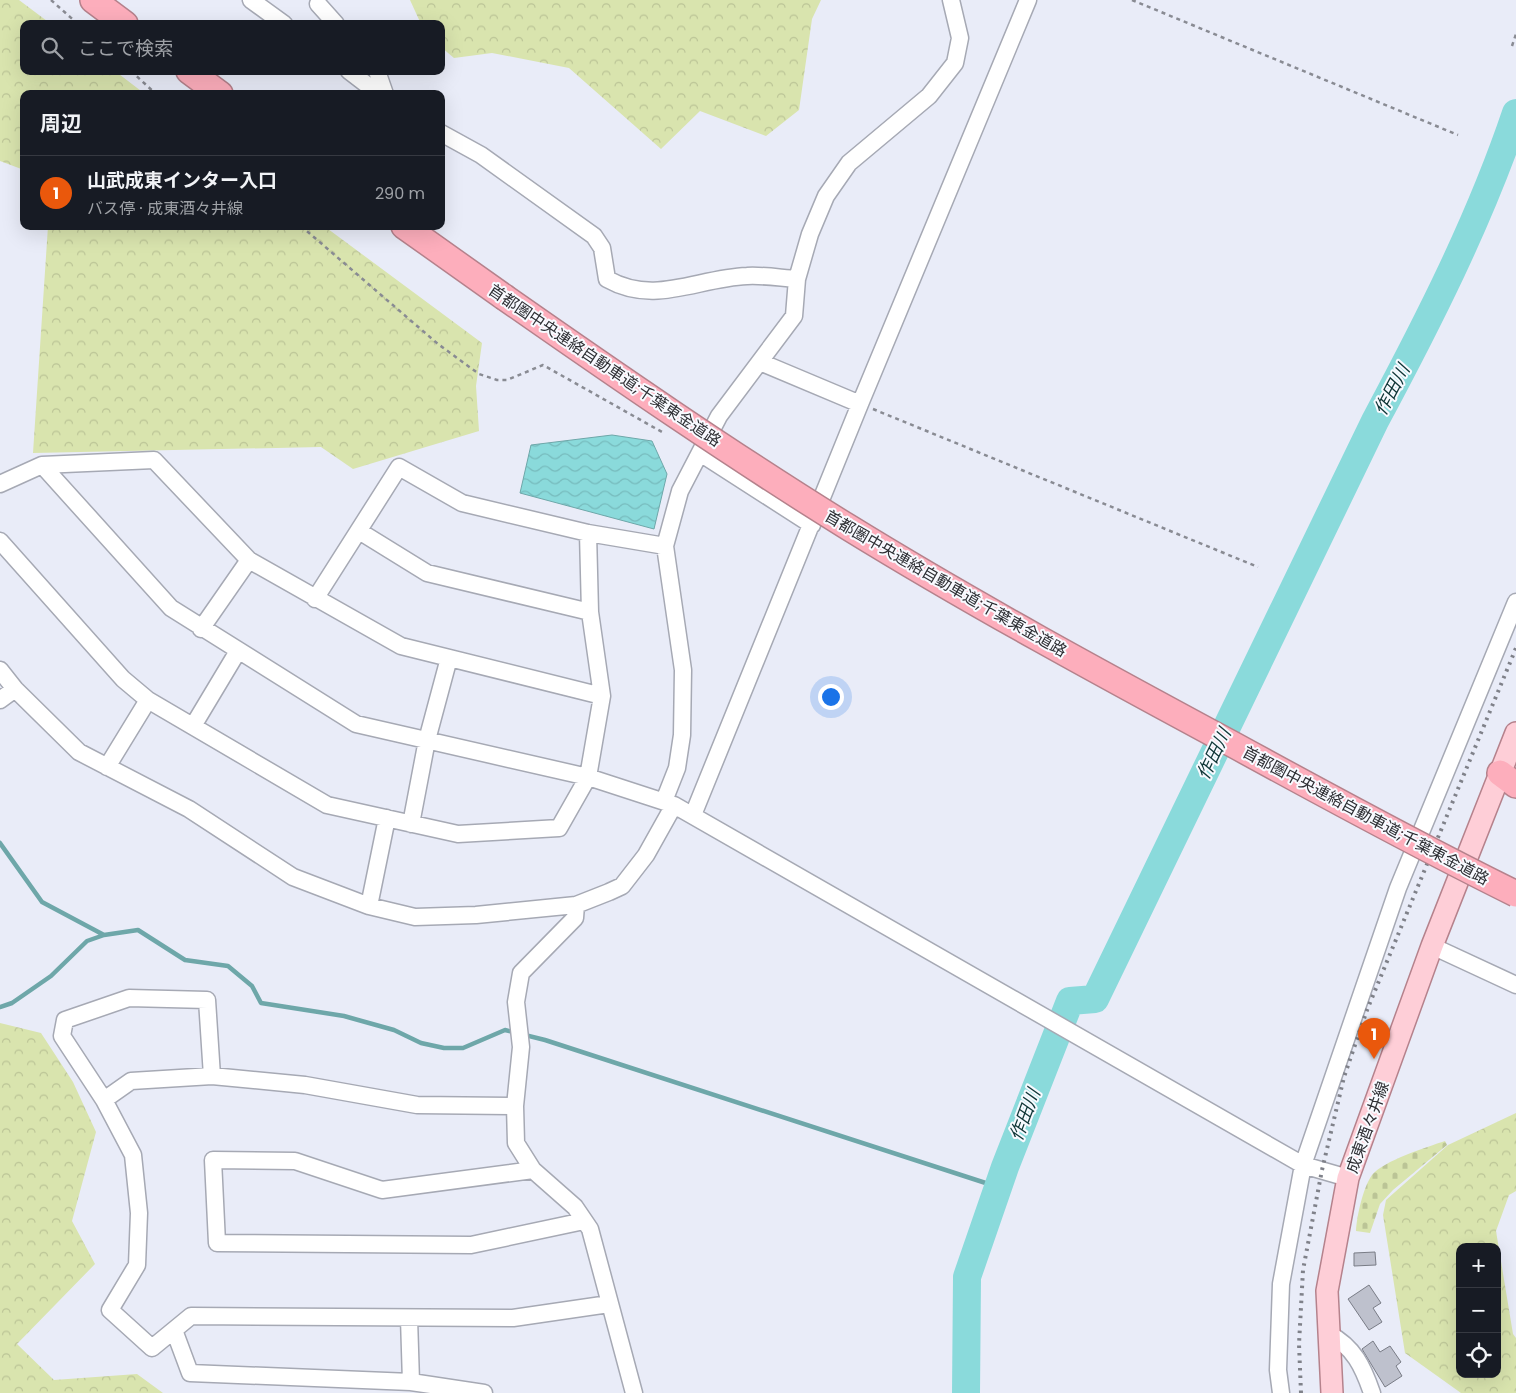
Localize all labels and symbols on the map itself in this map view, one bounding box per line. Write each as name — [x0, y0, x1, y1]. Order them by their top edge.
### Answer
street label: 首都圏中央連絡自動車道;千葉東金道路 — [484, 279, 726, 452]
water label: 作田川 — [1368, 358, 1416, 419]
street label: 首都圏中央連絡自動車道;千葉東金道路 — [820, 504, 1071, 662]
your location — [818, 684, 844, 710]
water label: 作田川 — [1190, 722, 1237, 784]
street label: 首都圏中央連絡自動車道;千葉東金道路 — [1238, 740, 1493, 890]
pin: 1 — [1358, 1018, 1390, 1059]
street label: 成東酒々井線 — [1340, 1078, 1395, 1176]
water label: 作田川 — [1003, 1083, 1047, 1145]

